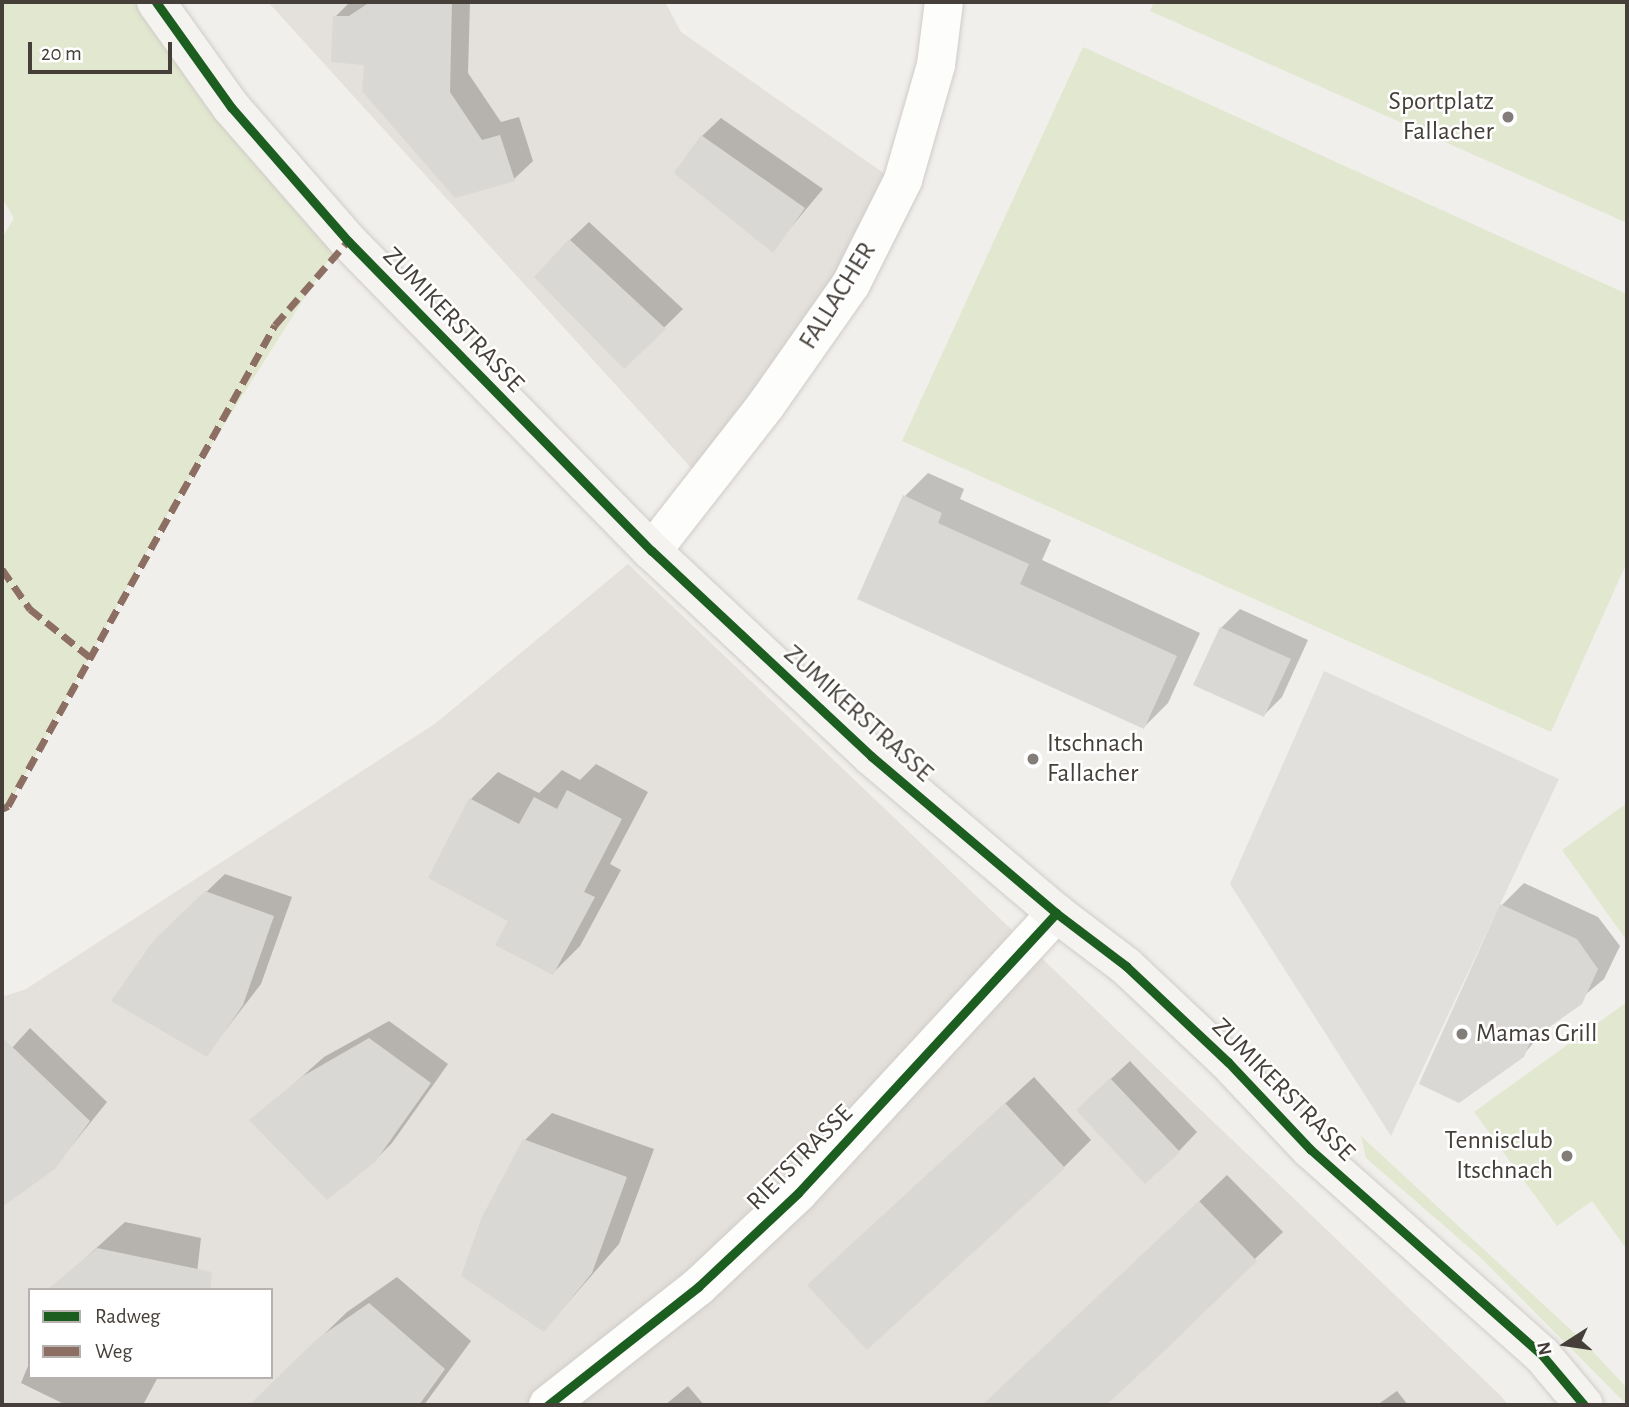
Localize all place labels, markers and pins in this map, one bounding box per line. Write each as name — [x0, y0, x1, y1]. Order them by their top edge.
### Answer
place label: Sportplatz Fallacher — [1389, 86, 1494, 148]
marker: Sportplatz Fallacher — [1500, 109, 1516, 125]
place label: Itschnach Fallacher — [1047, 728, 1144, 790]
marker: Itschnach Fallacher — [1025, 751, 1041, 767]
place label: Mamas Grill — [1476, 1018, 1597, 1050]
marker: Mamas Grill — [1454, 1026, 1470, 1042]
place label: Tennisclub Itschnach — [1444, 1125, 1553, 1186]
marker: Tennisclub Itschnach — [1559, 1148, 1575, 1164]

